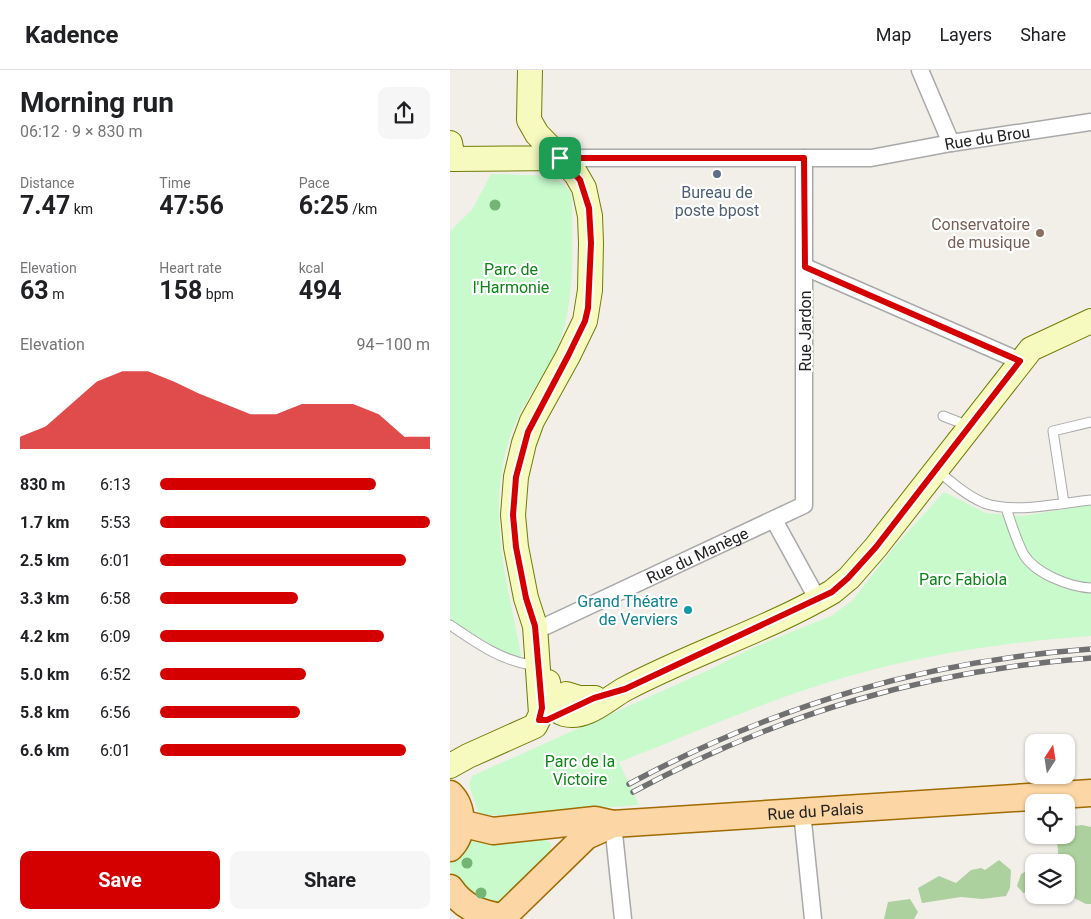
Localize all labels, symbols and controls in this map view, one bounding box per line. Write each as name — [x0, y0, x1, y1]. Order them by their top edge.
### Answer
text: Kadence — [25, 21, 119, 49]
text: Map — [876, 24, 911, 45]
text: Layers — [939, 24, 992, 45]
text: Share — [1020, 24, 1066, 45]
text: Morning run — [20, 86, 174, 119]
button: share — [378, 87, 430, 139]
text: 06:12 · 9 × 830 m — [20, 122, 142, 141]
street label: Rue du Brou — [943, 122, 1031, 154]
pin — [539, 137, 581, 179]
icon: arrive — [546, 144, 574, 172]
marker: Bureau de poste bpost — [711, 168, 723, 180]
text: Distance — [20, 175, 75, 191]
text: Time — [159, 175, 191, 191]
text: Pace — [299, 175, 330, 191]
place label: Bureau de poste bpost — [675, 183, 759, 220]
text: 7.47 — [20, 191, 70, 220]
text: 47:56 — [159, 191, 224, 220]
text: 6:25 — [299, 191, 349, 220]
text: km — [70, 201, 93, 217]
text: /km — [349, 201, 377, 217]
place label: Conservatoire de musique — [931, 215, 1030, 252]
marker: Conservatoire de musique — [1034, 227, 1046, 239]
text: Elevation — [20, 260, 77, 276]
text: Heart rate — [159, 260, 222, 276]
text: kcal — [299, 260, 324, 276]
park label: Parc de l'Harmonie — [473, 260, 549, 297]
text: 63 — [20, 276, 49, 305]
text: 158 — [159, 276, 202, 305]
text: 494 — [299, 276, 342, 305]
text: m — [49, 286, 64, 302]
text: bpm — [202, 286, 234, 302]
street label: Rue Jardon — [796, 291, 815, 371]
text: Elevation — [20, 335, 85, 354]
text: 94–100 m — [357, 335, 430, 354]
text: 830 m — [20, 475, 65, 494]
text: 6:13 — [100, 475, 131, 494]
text: 1.7 km — [20, 513, 69, 532]
text: 5:53 — [100, 513, 131, 532]
street label: Rue du Manège — [643, 523, 751, 587]
text: 2.5 km — [20, 551, 69, 570]
text: 6:01 — [100, 551, 131, 570]
park label: Parc Fabiola — [919, 570, 1007, 589]
text: 3.3 km — [20, 589, 69, 608]
text: 6:58 — [100, 589, 131, 608]
place label: Grand Théatre de Verviers — [577, 592, 678, 629]
marker: Grand Théatre de Verviers — [682, 604, 694, 616]
text: 4.2 km — [20, 627, 69, 646]
text: 6:09 — [100, 627, 131, 646]
text: 5.0 km — [20, 665, 69, 684]
text: 6:52 — [100, 665, 131, 684]
text: 5.8 km — [20, 703, 69, 722]
text: 6:56 — [100, 703, 131, 722]
north arrow — [1025, 734, 1075, 784]
map controls — [1025, 734, 1075, 904]
text: 6.6 km — [20, 741, 69, 760]
text: 6:01 — [100, 741, 131, 760]
park label: Parc de la Victoire — [545, 752, 615, 789]
button: locate — [1025, 794, 1075, 844]
street label: Rue du Palais — [767, 798, 864, 823]
button: Save — [20, 851, 220, 909]
button: Share — [230, 851, 430, 909]
button: layers — [1025, 854, 1075, 904]

